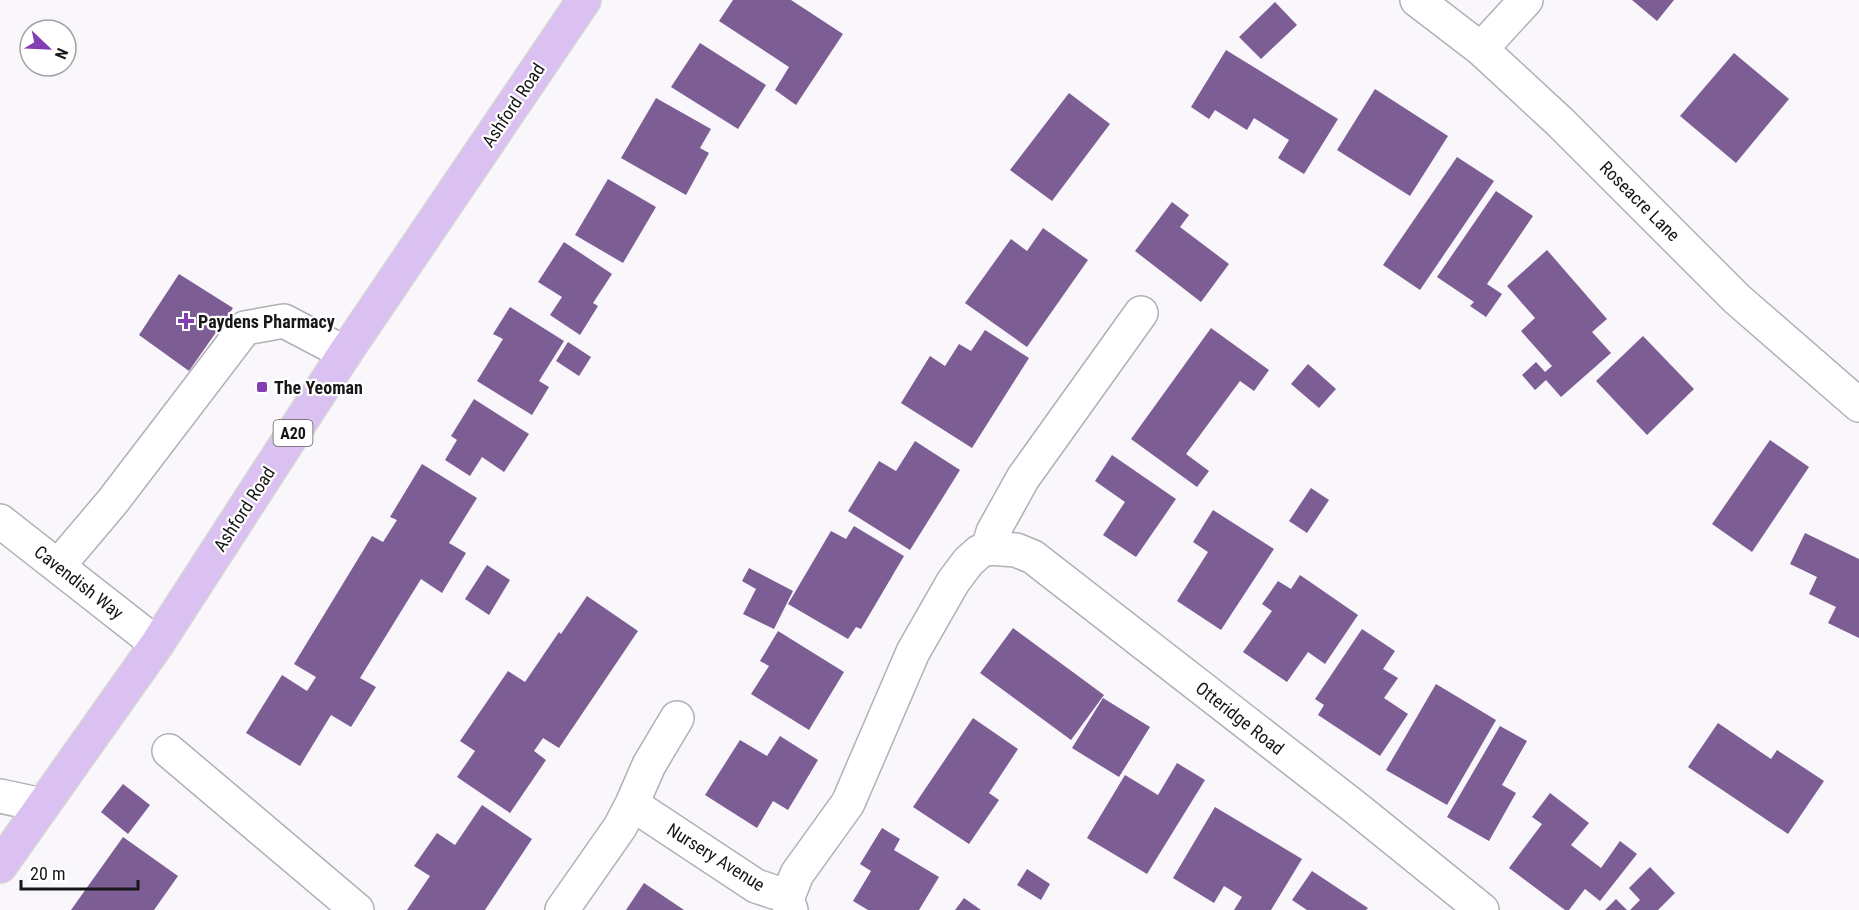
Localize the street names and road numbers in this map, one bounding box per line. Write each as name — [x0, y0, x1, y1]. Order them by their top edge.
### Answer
street label: Ashford Road — [477, 59, 549, 151]
street label: Roseacre Lane — [1596, 157, 1684, 245]
road number: A20 — [274, 420, 312, 446]
street label: Ashford Road — [209, 463, 279, 555]
street label: Cavendish Way — [30, 541, 128, 624]
street label: Otteridge Road — [1192, 677, 1288, 759]
street label: Nursery Avenue — [663, 819, 769, 895]

